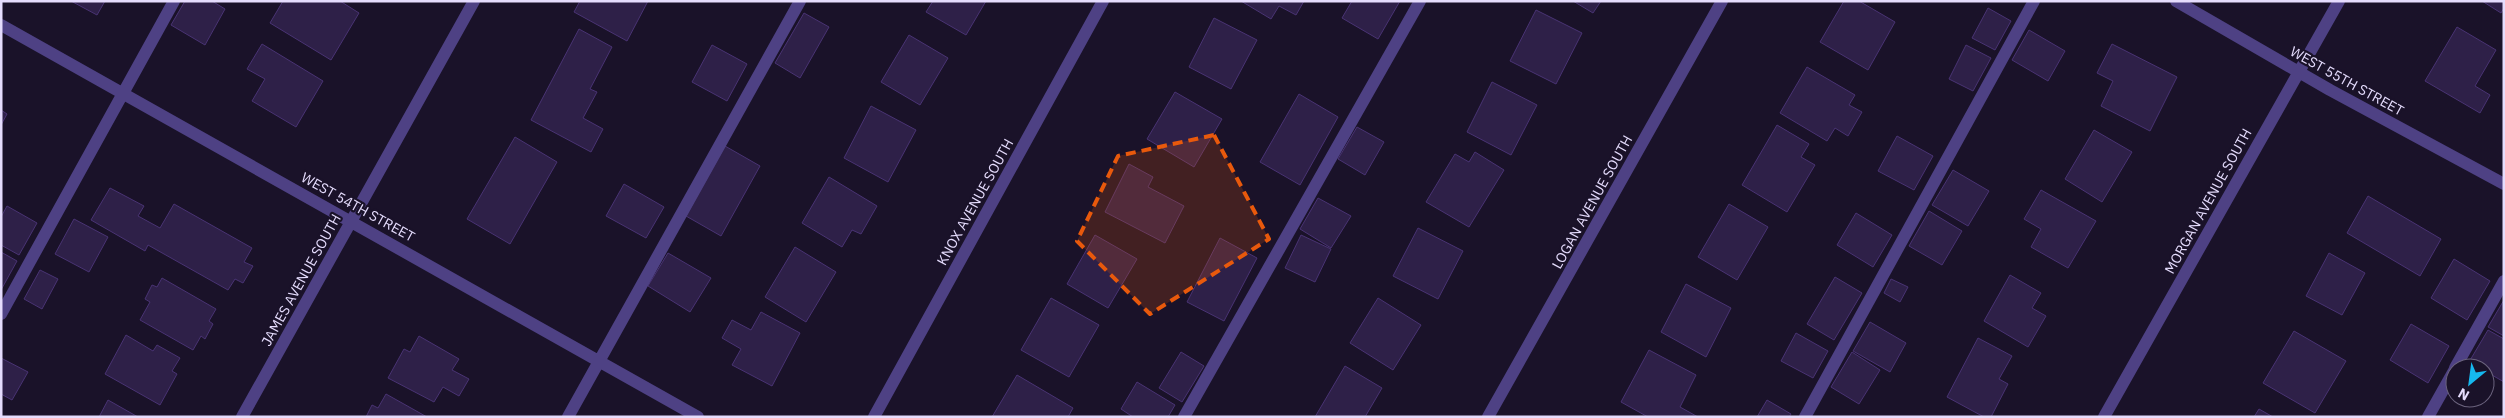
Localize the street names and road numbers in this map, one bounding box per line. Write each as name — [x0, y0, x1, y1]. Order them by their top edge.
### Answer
street label: WEST 55TH STREET — [2287, 42, 2407, 120]
street label: MORGAN AVENUE SOUTH — [2161, 125, 2255, 277]
street label: LOGAN AVENUE SOUTH — [1548, 132, 1636, 272]
street label: KNOX AVENUE SOUTH — [933, 136, 1017, 268]
street label: WEST 54TH STREET — [298, 168, 418, 246]
street label: JAMES AVENUE SOUTH — [257, 211, 345, 349]

